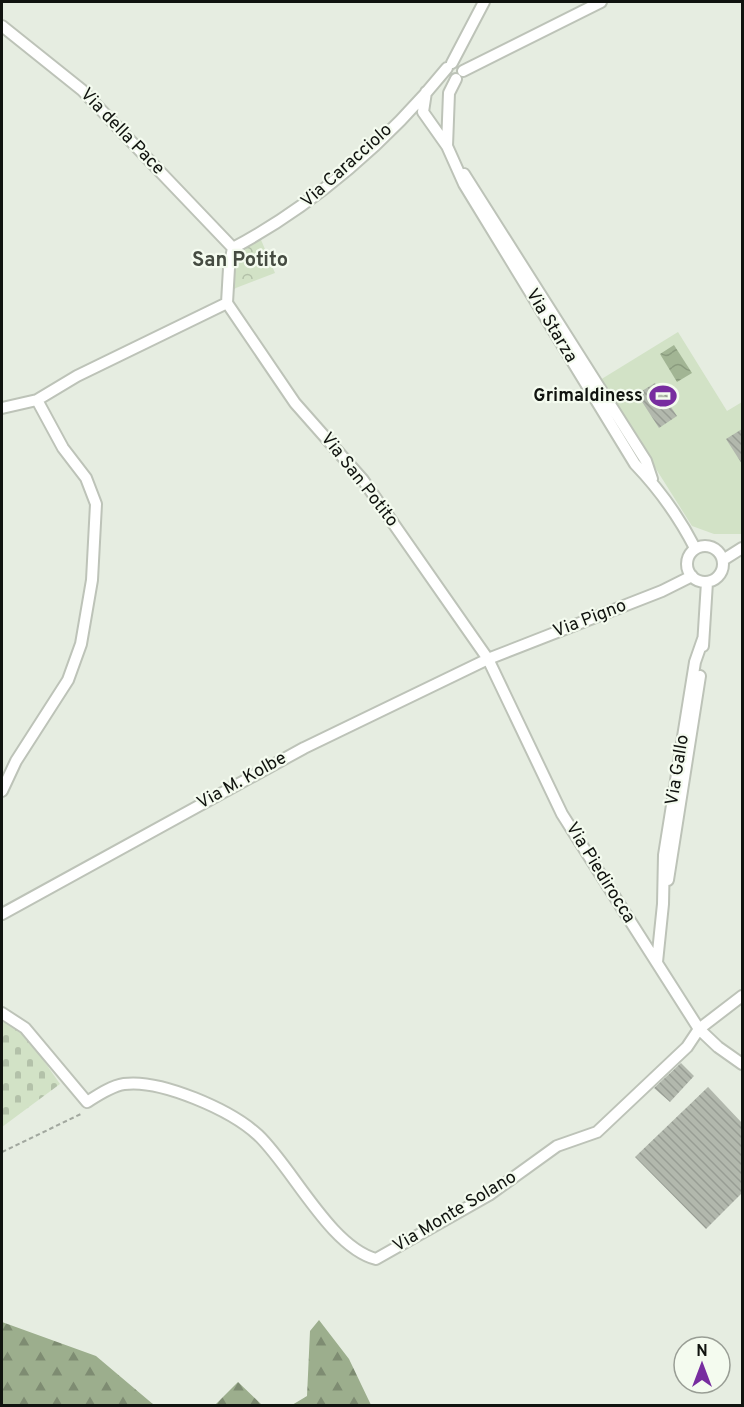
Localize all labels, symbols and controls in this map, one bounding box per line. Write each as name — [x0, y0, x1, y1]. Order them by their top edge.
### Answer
street label: Via della Pace — [75, 84, 169, 180]
street label: Via Caracciolo — [296, 119, 398, 213]
district label: San Potito — [192, 248, 288, 274]
street label: Via Starza — [520, 285, 582, 367]
sports icon: Grimaldiness — [648, 381, 678, 411]
place label: Grimaldiness — [533, 385, 643, 408]
street label: Via San Potito — [315, 428, 403, 532]
street label: Via Pigno — [550, 595, 630, 643]
street label: Via Gallo — [661, 733, 695, 807]
street label: Via M. Kolbe — [193, 747, 291, 815]
street label: Via Piedirocca — [560, 818, 640, 928]
street label: Via Monte Solano — [389, 1166, 521, 1258]
north arrow — [672, 1335, 732, 1395]
text: N — [696, 1342, 708, 1362]

